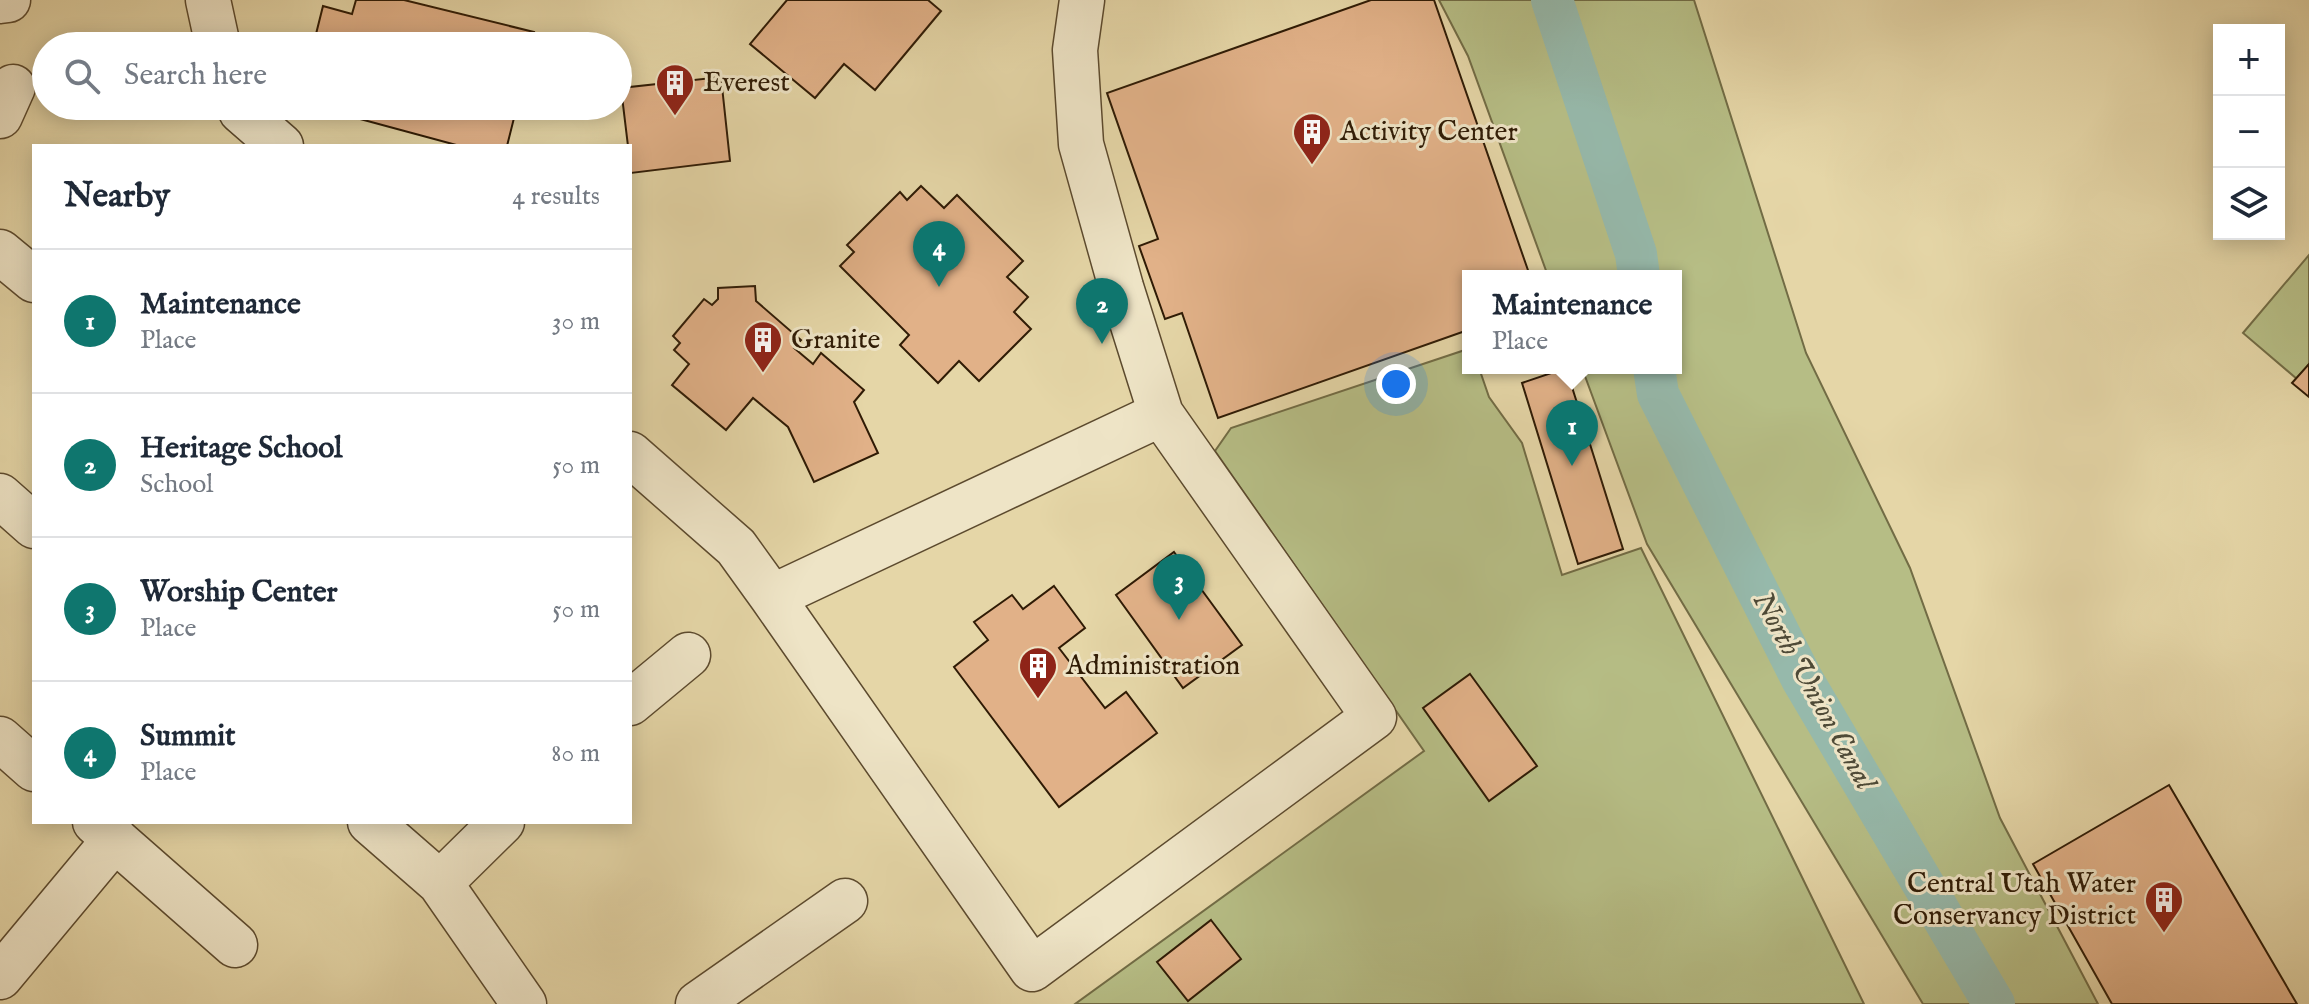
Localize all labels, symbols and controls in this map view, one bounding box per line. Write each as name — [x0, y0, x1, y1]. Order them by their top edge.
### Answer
map controls — [2213, 24, 2285, 240]
button: + — [2213, 24, 2285, 96]
search box — [32, 32, 632, 120]
icon: search — [60, 54, 104, 98]
text: Search here — [124, 57, 267, 95]
building icon: Everest — [654, 62, 696, 117]
place label: Everest — [703, 66, 790, 101]
button: − — [2213, 96, 2285, 168]
building icon: Activity Center — [1291, 111, 1333, 166]
place label: Activity Center — [1339, 115, 1518, 150]
button: layers — [2213, 168, 2285, 240]
text: Nearby — [64, 175, 170, 218]
text: 4 results — [512, 180, 600, 213]
pin: 4 — [913, 221, 965, 287]
popup — [1462, 270, 1682, 374]
pin: 2 — [1076, 278, 1128, 344]
text: Maintenance — [140, 286, 301, 324]
text: Maintenance — [1492, 287, 1652, 325]
text: 1 — [85, 305, 95, 338]
text: 30 m — [552, 305, 600, 338]
building icon: Granite — [742, 319, 784, 374]
place label: Granite — [791, 323, 881, 358]
text: Place — [140, 324, 196, 357]
text: Place — [1492, 325, 1548, 358]
your location — [1376, 364, 1416, 404]
pin: 1 — [1546, 400, 1598, 466]
text: Heritage School — [140, 430, 343, 468]
text: 2 — [84, 449, 96, 482]
text: 50 m — [552, 449, 600, 482]
text: School — [140, 468, 213, 501]
pin: 3 — [1153, 554, 1205, 620]
text: Worship Center — [140, 574, 338, 612]
water label: North Union Canal — [1743, 585, 1885, 800]
text: 3 — [85, 593, 95, 626]
text: 50 m — [552, 593, 600, 626]
text: Place — [140, 612, 196, 645]
building icon: Administration — [1017, 645, 1059, 700]
place label: Administration — [1065, 649, 1240, 684]
text: Summit — [140, 718, 236, 756]
text: 4 — [84, 737, 96, 770]
text: 80 m — [551, 737, 600, 770]
text: Place — [140, 756, 196, 789]
place label: Central Utah Water Conservancy District — [1893, 867, 2136, 934]
building icon: Central Utah Water Conservancy District — [2143, 879, 2185, 934]

